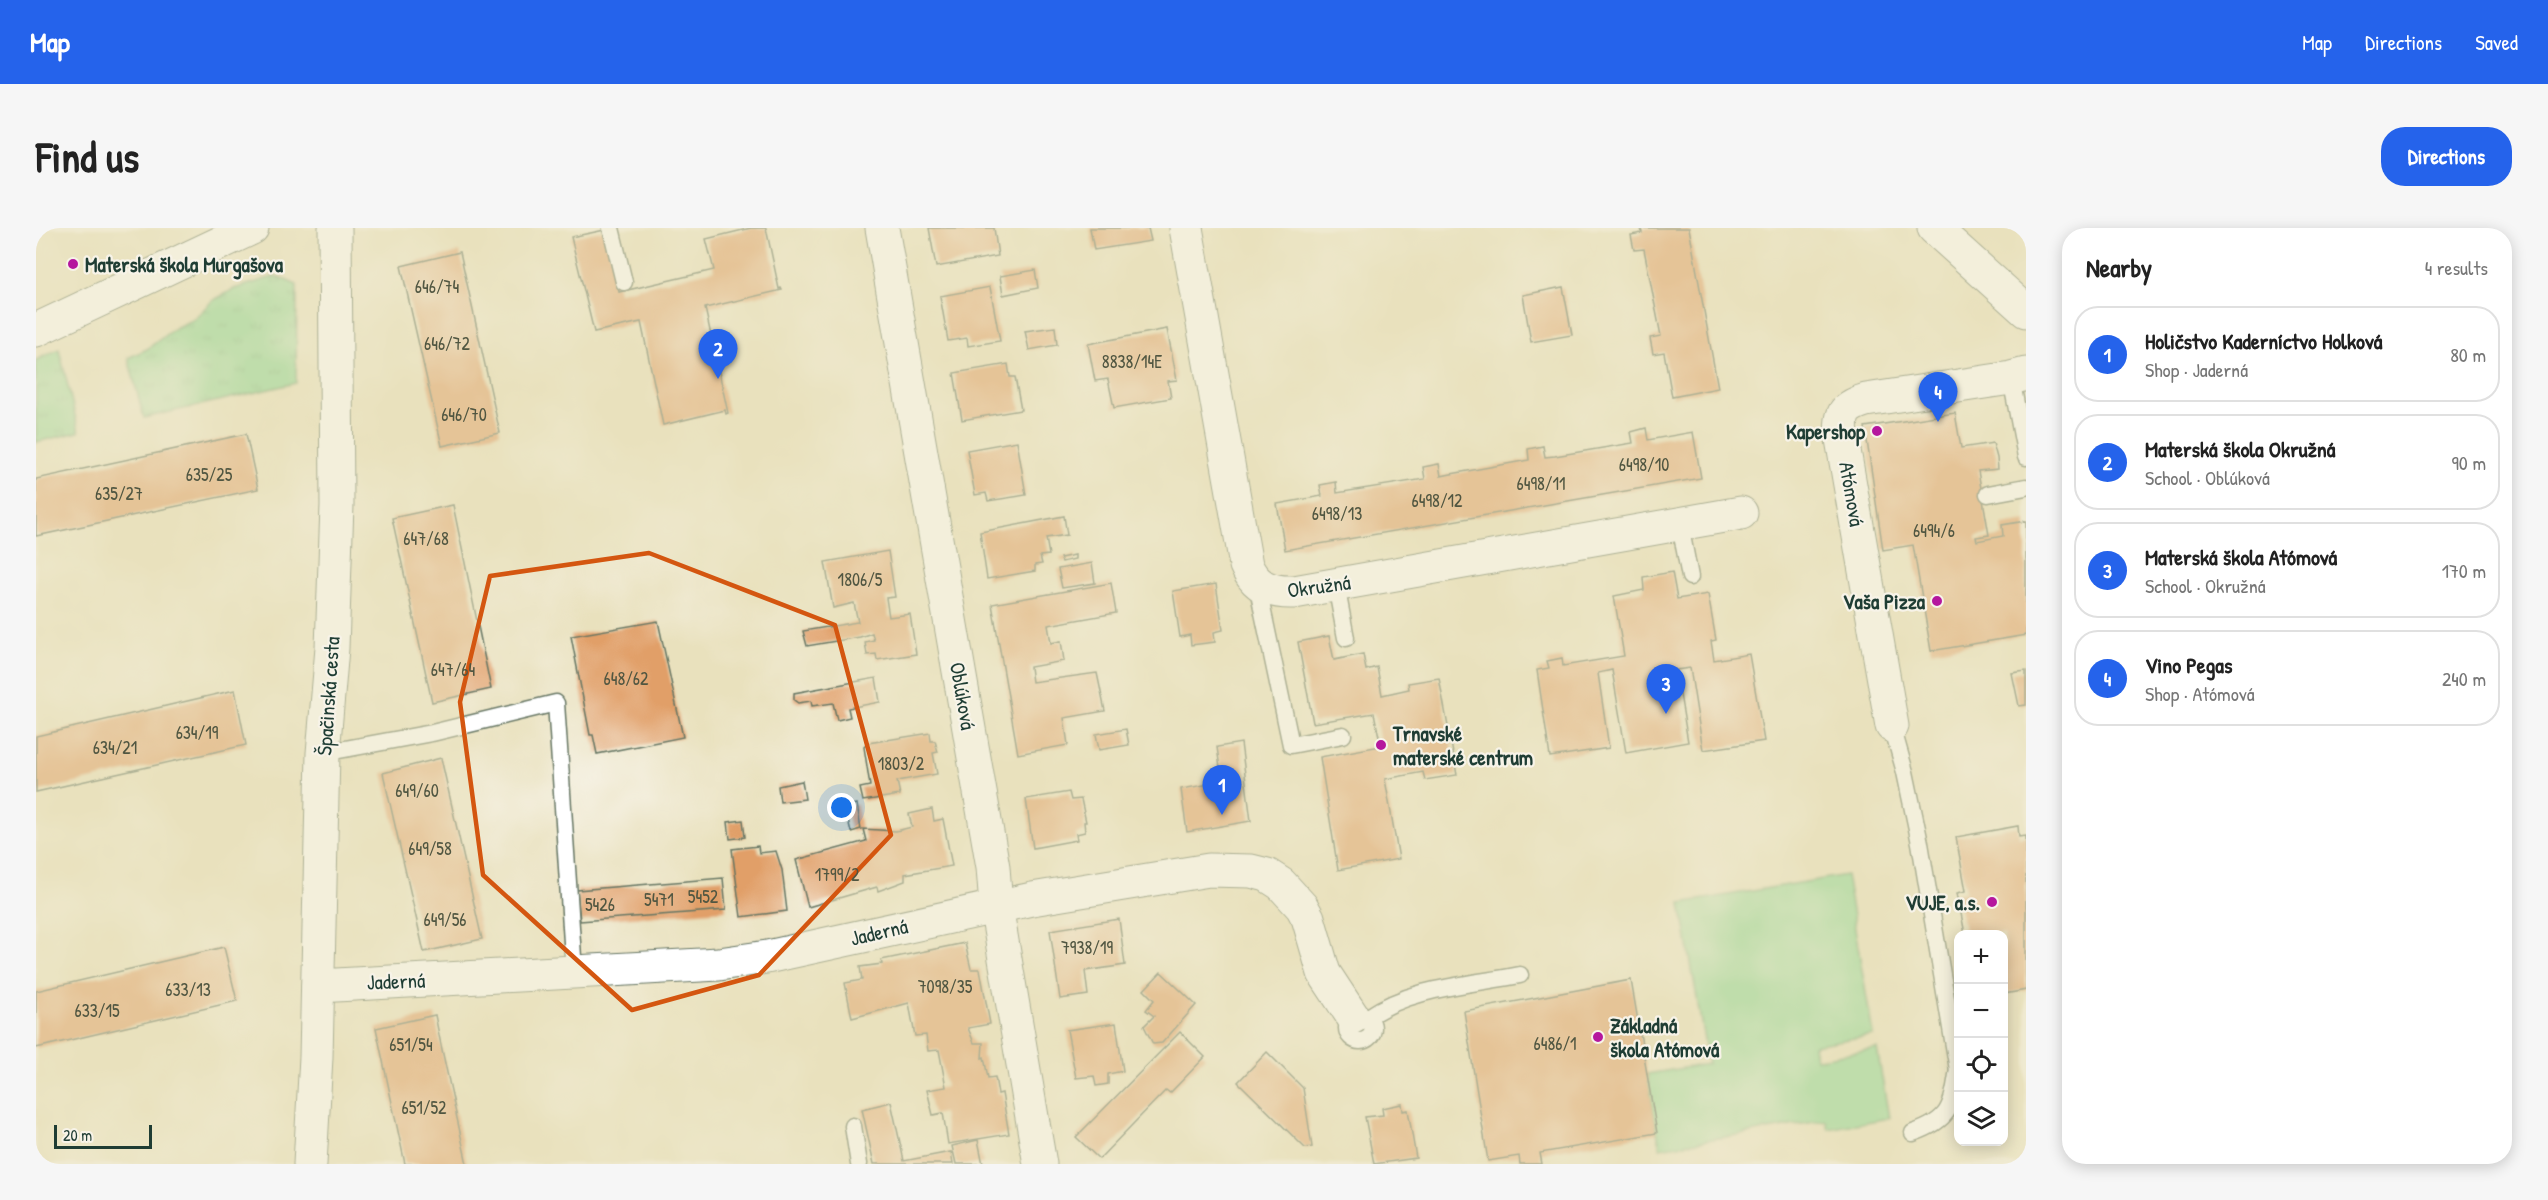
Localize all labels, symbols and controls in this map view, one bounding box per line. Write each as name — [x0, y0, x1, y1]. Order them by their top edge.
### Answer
text: Map — [30, 23, 70, 61]
text: Map — [2302, 28, 2332, 57]
text: Directions — [2365, 28, 2442, 57]
text: Saved — [2475, 28, 2518, 57]
button: Directions — [2381, 127, 2512, 186]
text: Find us — [36, 128, 139, 185]
place label: Materská škola Murgašova — [85, 250, 284, 280]
text: Nearby — [2086, 250, 2152, 285]
text: 4 results — [2425, 254, 2488, 281]
marker: Materská škola Murgašova — [66, 257, 80, 271]
house number: 646/74 — [415, 274, 459, 299]
text: Holičstvo Kaderníctvo Holková — [2145, 326, 2382, 356]
pin: 2 — [698, 330, 738, 379]
house number: 646/72 — [424, 331, 471, 356]
text: 1 — [2104, 341, 2111, 368]
text: 80 m — [2450, 341, 2486, 368]
house number: 8838/14E — [1102, 349, 1162, 374]
text: Shop · Jaderná — [2145, 356, 2248, 383]
pin: 4 — [1918, 372, 1958, 422]
house number: 646/70 — [441, 402, 487, 427]
place label: Kapershop — [1786, 417, 1866, 447]
marker: Kapershop — [1870, 424, 1884, 438]
text: Materská škola Okružná — [2145, 434, 2335, 464]
text: 2 — [2103, 449, 2112, 476]
text: 90 m — [2452, 449, 2486, 476]
house number: 6498/10 — [1619, 452, 1669, 477]
street label: Atómová — [1832, 459, 1872, 529]
house number: 635/25 — [186, 462, 233, 487]
text: School · Oblúková — [2145, 464, 2270, 491]
house number: 6498/11 — [1516, 471, 1566, 496]
house number: 635/27 — [95, 481, 143, 506]
house number: 6498/12 — [1412, 488, 1463, 513]
house number: 6498/13 — [1312, 501, 1362, 526]
house number: 6494/6 — [1913, 518, 1955, 543]
house number: 647/68 — [403, 526, 449, 551]
text: Materská škola Atómová — [2145, 542, 2337, 572]
text: 3 — [2103, 557, 2112, 584]
text: 170 m — [2442, 557, 2486, 584]
house number: 1806/5 — [838, 567, 883, 592]
street label: Okružná — [1285, 567, 1353, 605]
text: School · Okružná — [2145, 572, 2266, 599]
place label: Vaša Pizza — [1843, 587, 1926, 616]
marker: Vaša Pizza — [1930, 594, 1944, 608]
street label: Špačinská cesta — [309, 636, 347, 756]
text: Vino Pegas — [2145, 650, 2232, 680]
house number: 647/64 — [431, 657, 475, 682]
street label: Oblúková — [943, 660, 983, 732]
pin: 3 — [1646, 664, 1686, 714]
text: 4 — [2104, 665, 2111, 692]
text: 240 m — [2442, 665, 2486, 692]
house number: 648/62 — [604, 666, 649, 691]
text: Shop · Atómová — [2145, 680, 2255, 707]
place label: Trnavské materské centrum — [1392, 719, 1533, 772]
house number: 634/19 — [176, 720, 219, 745]
house number: 634/21 — [93, 735, 137, 760]
marker: Trnavské materské centrum — [1374, 738, 1388, 752]
house number: 1803/2 — [878, 751, 925, 776]
pin: 1 — [1202, 766, 1242, 815]
house number: 649/60 — [395, 778, 439, 803]
your location — [827, 793, 856, 822]
house number: 649/58 — [408, 836, 452, 861]
house number: 1799/2 — [815, 862, 860, 887]
house number: 5452 — [688, 884, 719, 909]
house number: 5471 — [644, 887, 674, 912]
place label: VUJE, a.s. — [1905, 888, 1980, 917]
house number: 5426 — [585, 892, 615, 917]
marker: VUJE, a.s. — [1985, 895, 1999, 909]
house number: 649/56 — [424, 907, 466, 932]
street label: Jaderná — [847, 911, 911, 953]
map controls — [1954, 930, 2008, 1146]
button: + — [1954, 930, 2008, 984]
house number: 7938/19 — [1061, 935, 1113, 960]
street label: Jaderná — [366, 965, 426, 997]
house number: 7098/35 — [918, 974, 973, 999]
house number: 633/13 — [165, 977, 211, 1002]
button: − — [1954, 984, 2008, 1038]
house number: 633/15 — [74, 998, 120, 1023]
place label: Základná škola Atómová — [1610, 1011, 1720, 1064]
marker: Základná škola Atómová — [1591, 1030, 1605, 1044]
house number: 6486/1 — [1533, 1031, 1577, 1056]
house number: 651/54 — [389, 1032, 433, 1057]
button: locate — [1954, 1038, 2008, 1092]
button: layers — [1954, 1092, 2008, 1146]
house number: 651/52 — [402, 1095, 447, 1120]
scale bar — [54, 1122, 152, 1150]
text: 20 m — [63, 1124, 92, 1146]

